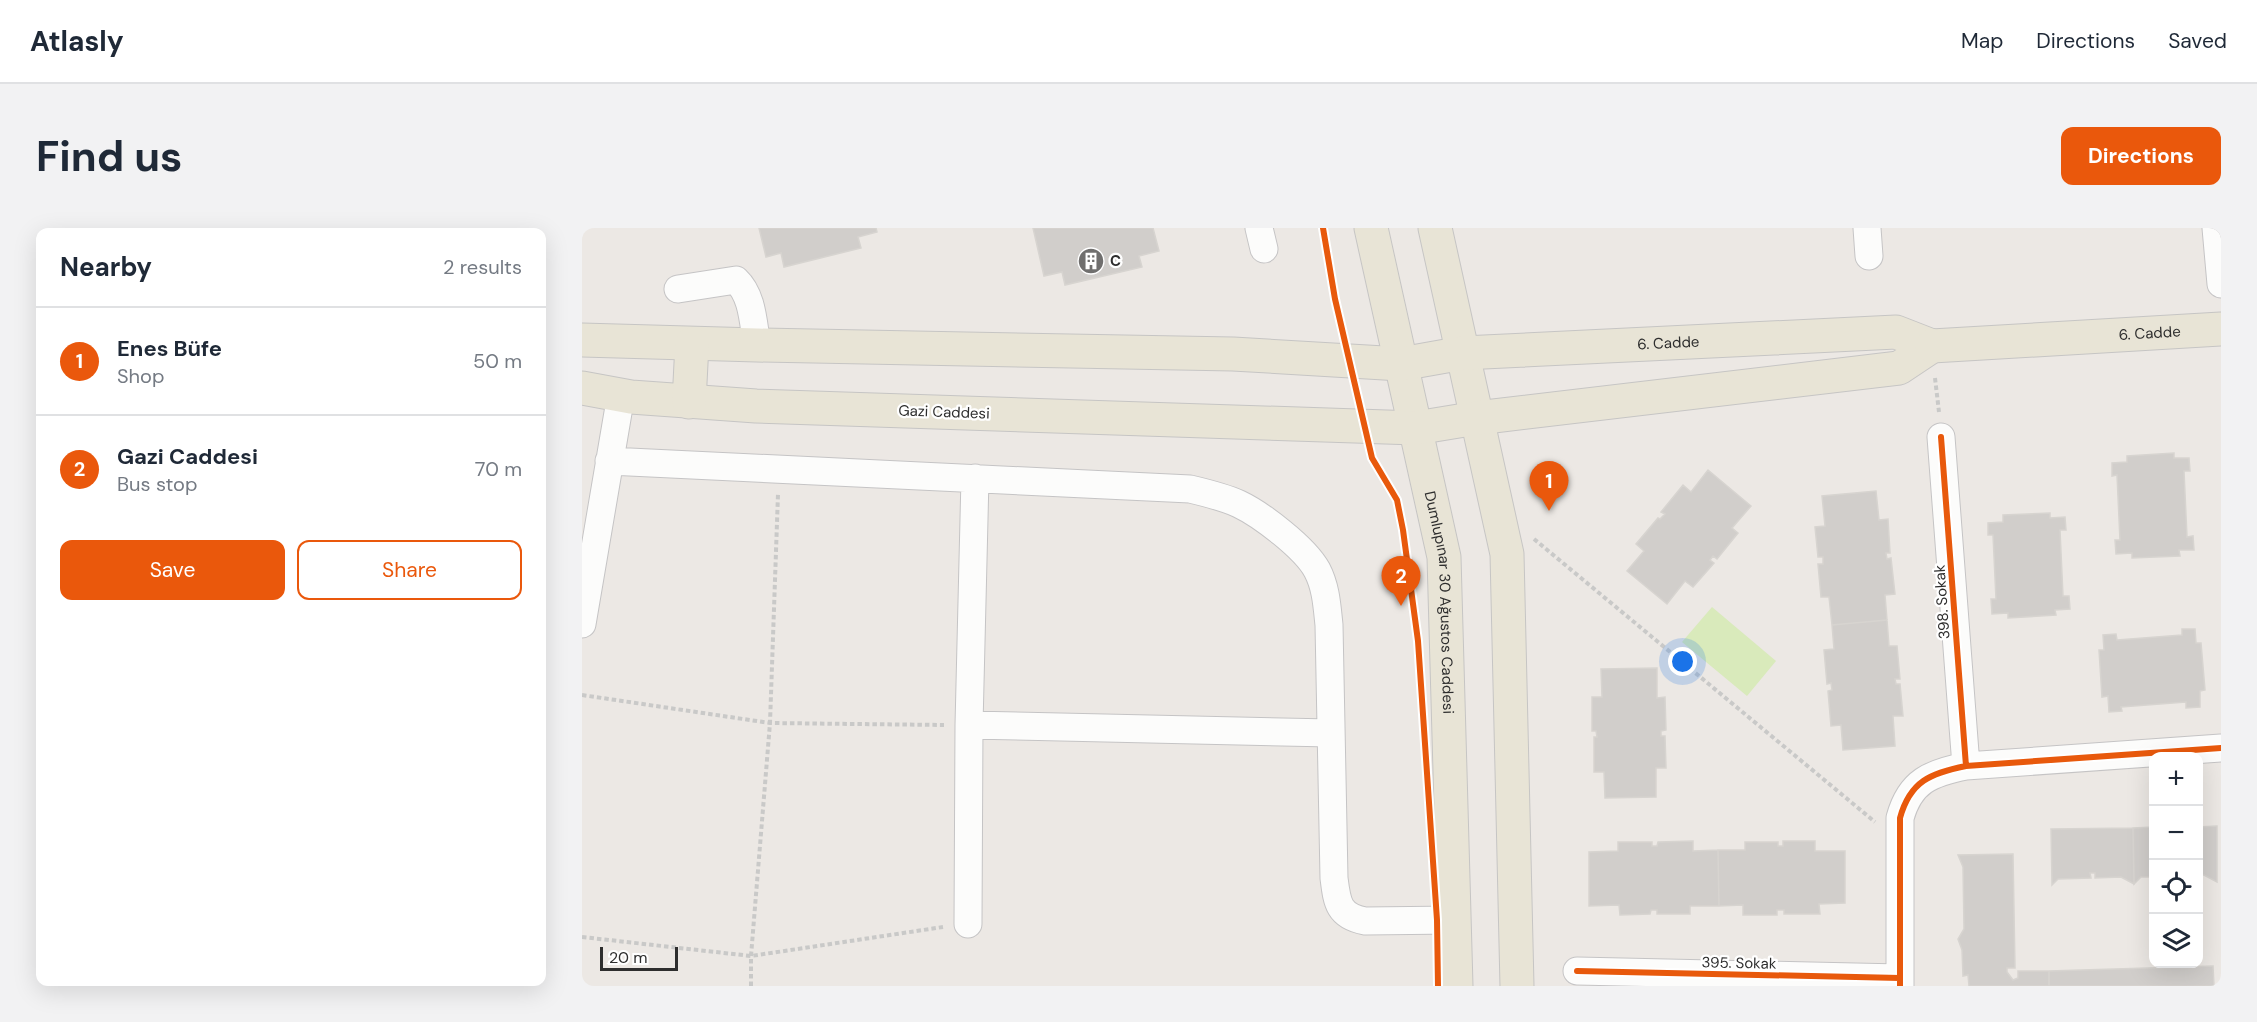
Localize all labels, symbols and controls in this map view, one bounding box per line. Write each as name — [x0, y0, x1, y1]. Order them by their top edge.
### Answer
text: Atlasly — [30, 23, 124, 60]
text: Map — [1961, 27, 2003, 55]
text: Directions — [2036, 27, 2135, 55]
text: Saved — [2168, 27, 2227, 55]
button: Directions — [2061, 127, 2221, 185]
text: Find us — [36, 129, 182, 184]
building icon: C — [1076, 246, 1106, 276]
text: Nearby — [60, 250, 152, 284]
place label: C — [1110, 251, 1121, 271]
text: 2 results — [443, 254, 522, 280]
street label: 6. Cadde — [2118, 321, 2181, 345]
street label: 6. Cadde — [1637, 332, 1700, 355]
text: Enes Büfe — [117, 334, 222, 363]
text: 1 — [76, 348, 83, 374]
text: 50 m — [473, 348, 522, 374]
text: Shop — [117, 363, 164, 389]
street label: Gazi Caddesi — [898, 400, 990, 424]
text: Gazi Caddesi — [117, 442, 258, 471]
text: 2 — [74, 456, 85, 482]
text: 70 m — [475, 456, 522, 482]
pin: 1 — [1530, 462, 1568, 511]
text: Bus stop — [117, 471, 197, 497]
street label: Dumlupınar 30 Ağustos Caddesi — [1420, 489, 1458, 714]
button: Save — [60, 540, 285, 600]
button: Share — [297, 540, 522, 600]
pin: 2 — [1382, 556, 1420, 606]
street label: 398. Sokak — [1929, 564, 1955, 640]
your location — [1668, 647, 1697, 676]
map controls — [2149, 752, 2203, 968]
button: + — [2149, 752, 2203, 806]
button: − — [2149, 806, 2203, 860]
button: locate — [2149, 860, 2203, 914]
button: layers — [2149, 914, 2203, 968]
scale bar — [600, 944, 678, 972]
text: 20 m — [609, 947, 648, 968]
street label: 395. Sokak — [1701, 952, 1777, 974]

